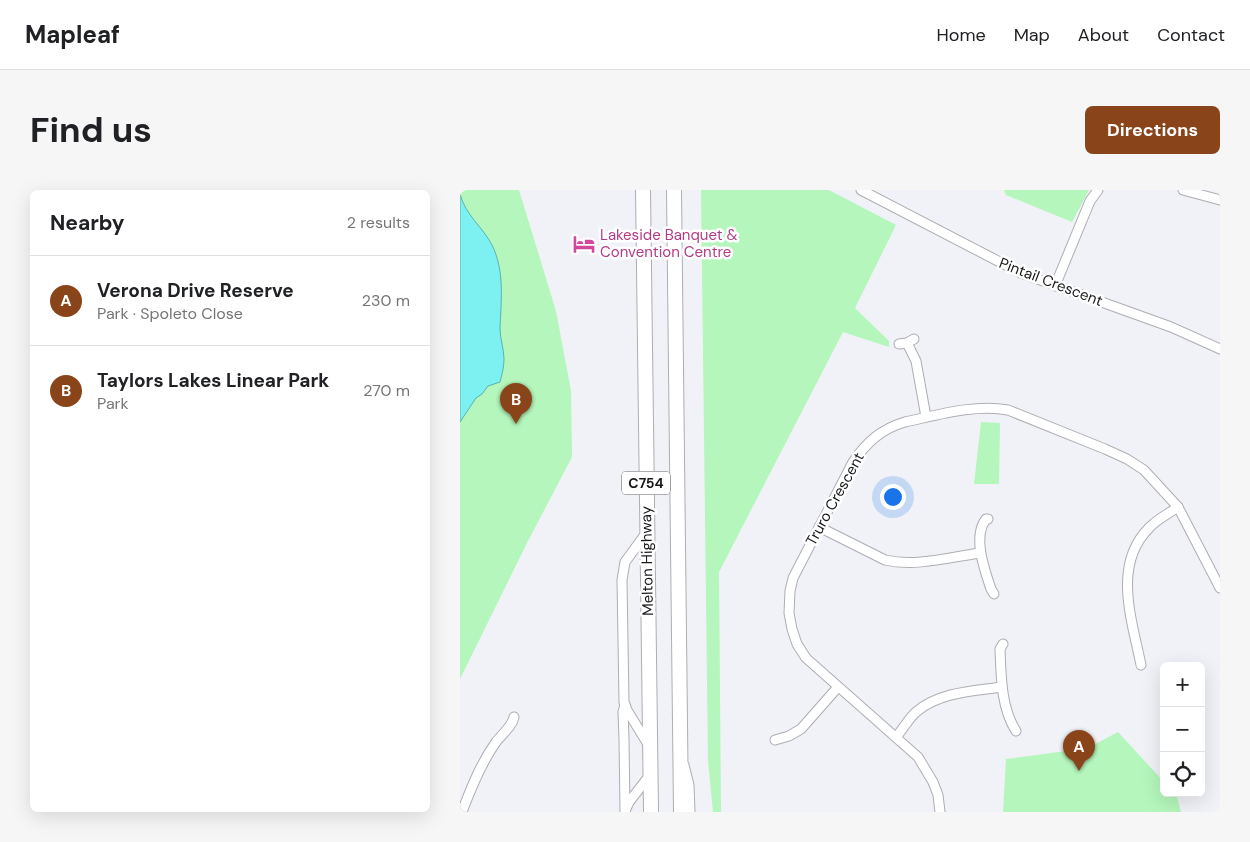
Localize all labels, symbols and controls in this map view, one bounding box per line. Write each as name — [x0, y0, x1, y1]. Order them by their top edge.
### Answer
text: Mapleaf — [25, 19, 120, 50]
text: Home — [936, 23, 986, 47]
text: Map — [1014, 23, 1050, 47]
text: About — [1078, 23, 1129, 47]
text: Contact — [1157, 23, 1225, 47]
button: Directions — [1085, 106, 1220, 154]
text: Find us — [30, 107, 152, 153]
text: Nearby — [50, 209, 124, 237]
text: 2 results — [347, 212, 410, 233]
place label: Lakeside Banquet & Convention Centre — [600, 225, 738, 262]
hotel icon: Lakeside Banquet & Convention Centre — [571, 231, 597, 257]
street label: Pintail Crescent — [996, 253, 1106, 311]
text: Verona Drive Reserve — [97, 278, 294, 303]
text: A — [60, 290, 72, 311]
text: 230 m — [362, 290, 410, 311]
text: Park · Spoleto Close — [97, 303, 243, 324]
text: Taylors Lakes Linear Park — [97, 368, 329, 393]
text: B — [61, 380, 71, 401]
text: 270 m — [363, 380, 410, 401]
pin: B — [500, 383, 532, 424]
text: Park — [97, 393, 129, 414]
street label: Truro Crescent — [801, 449, 869, 549]
road number: C754 — [622, 472, 670, 494]
your location — [880, 484, 906, 510]
street label: Melton Highway — [636, 505, 658, 616]
map controls — [1160, 662, 1205, 797]
button: + — [1160, 662, 1205, 707]
button: − — [1160, 707, 1205, 752]
pin: A — [1063, 730, 1095, 771]
button: locate — [1160, 752, 1205, 797]

